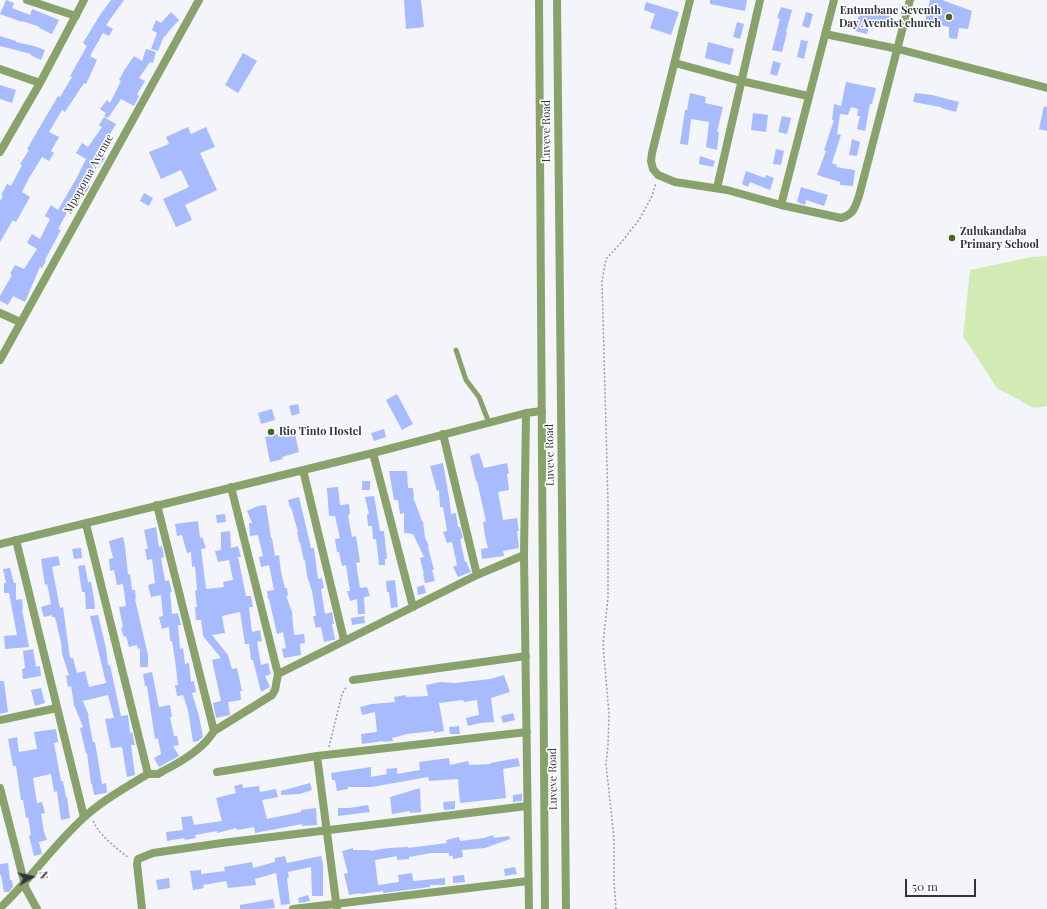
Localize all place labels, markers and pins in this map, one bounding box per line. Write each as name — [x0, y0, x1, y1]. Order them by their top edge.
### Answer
place label: Entumbane Seventh Day Aventist church — [839, 4, 941, 30]
marker: Entumbane Seventh Day Aventist church — [944, 12, 954, 22]
place label: Zulukandaba Primary School — [960, 225, 1039, 251]
marker: Zulukandaba Primary School — [947, 233, 957, 243]
place label: Rio Tinto Hostel — [279, 425, 362, 439]
marker: Rio Tinto Hostel — [266, 427, 276, 437]

